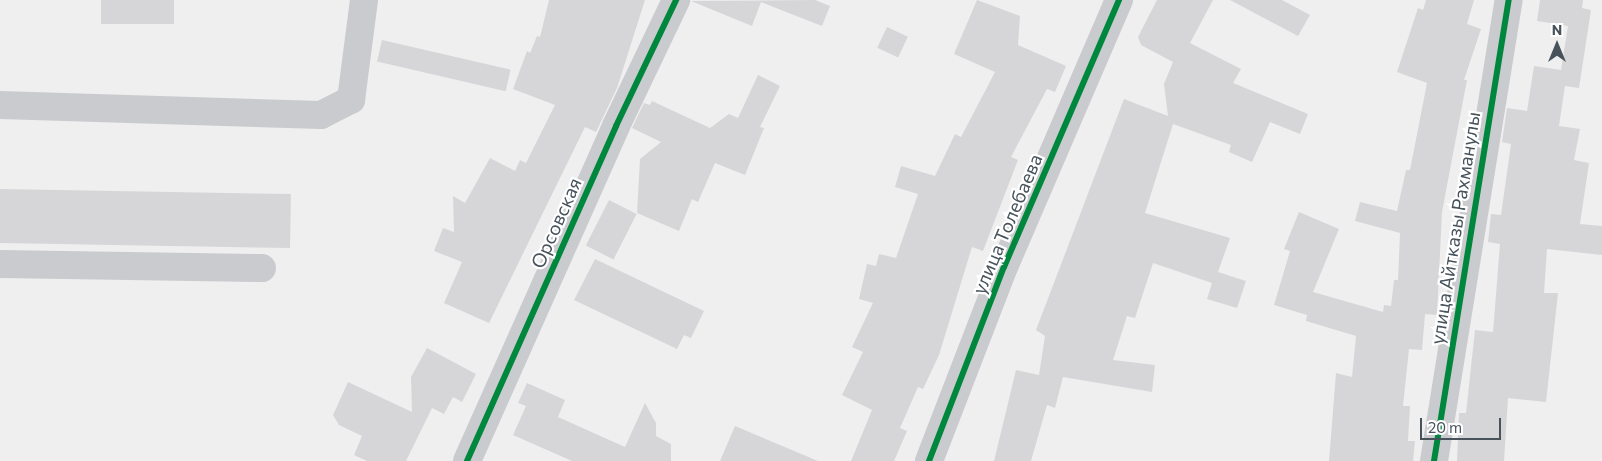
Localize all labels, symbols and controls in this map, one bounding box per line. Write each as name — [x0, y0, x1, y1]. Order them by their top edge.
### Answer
north arrow — [1532, 20, 1582, 70]
text: N — [1552, 21, 1562, 38]
street label: улица Айтказы Рахманулы — [1425, 110, 1485, 346]
street label: улица Толебаева — [967, 151, 1047, 297]
street label: Орсовская — [526, 174, 586, 272]
scale bar — [1422, 408, 1503, 440]
text: 20 m — [1428, 418, 1462, 436]

